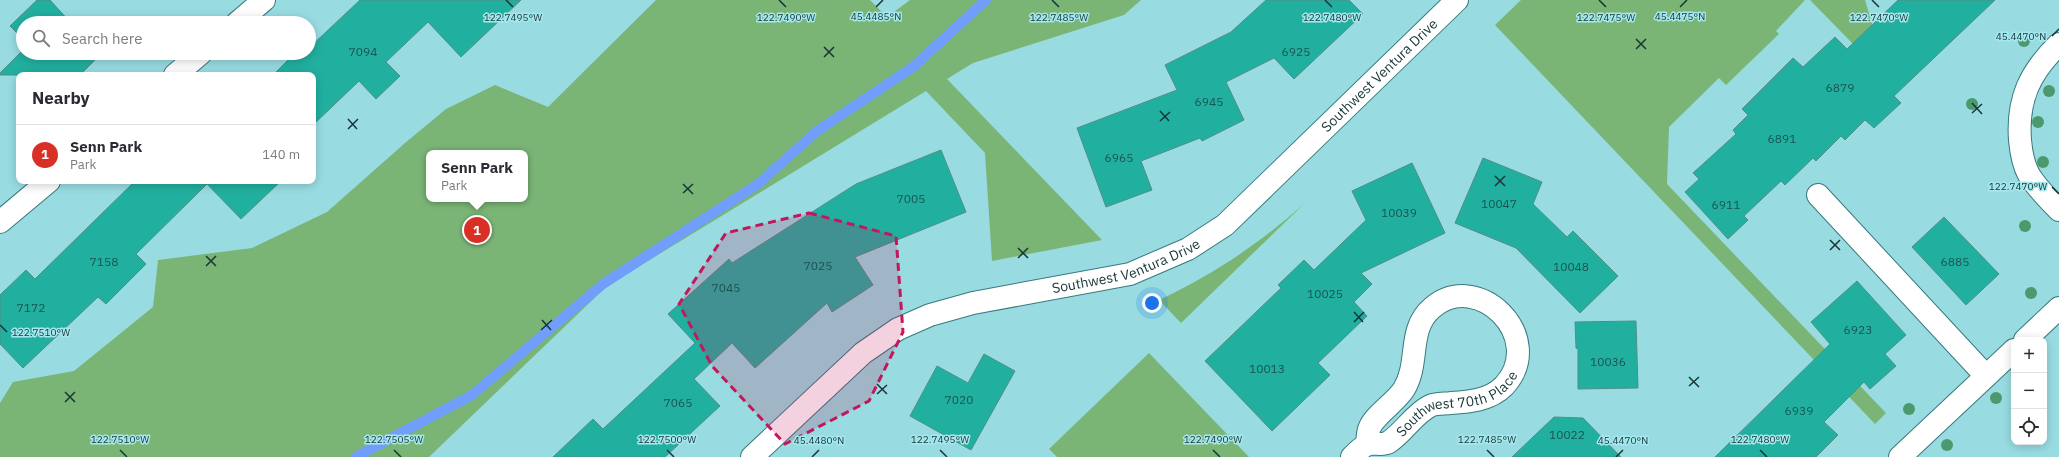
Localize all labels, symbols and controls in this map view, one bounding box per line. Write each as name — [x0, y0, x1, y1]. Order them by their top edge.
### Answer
text: 45.4485°N — [851, 10, 901, 23]
text: 45.4475°N — [1655, 10, 1705, 23]
text: 122.7495°W — [484, 11, 542, 24]
text: 122.7490°W — [757, 11, 815, 24]
text: 122.7485°W — [1030, 11, 1088, 24]
text: 122.7480°W — [1303, 11, 1361, 24]
text: 122.7475°W — [1577, 11, 1635, 24]
text: 122.7470°W — [1850, 11, 1908, 24]
street label: Southwest Ventura Drive — [1317, 15, 1441, 136]
search box — [16, 16, 316, 60]
icon: search — [30, 27, 52, 49]
text: Search here — [62, 29, 142, 48]
text: 45.4470°N — [1996, 30, 2046, 43]
house number: 7094 — [349, 44, 377, 59]
house number: 6925 — [1282, 44, 1310, 59]
house number: 6879 — [1826, 80, 1854, 95]
text: Nearby — [32, 87, 90, 109]
house number: 6945 — [1195, 94, 1223, 109]
house number: 6891 — [1768, 131, 1796, 146]
text: Senn Park — [70, 137, 142, 156]
text: 1 — [41, 146, 49, 163]
text: 140 m — [262, 146, 300, 163]
popup — [426, 150, 528, 202]
house number: 6965 — [1105, 150, 1133, 165]
text: Park — [70, 156, 96, 173]
text: Senn Park — [441, 158, 513, 177]
text: Park — [441, 177, 467, 194]
text: 122.7470°W — [1989, 180, 2047, 193]
house number: 7005 — [897, 191, 925, 206]
house number: 10047 — [1481, 196, 1517, 211]
house number: 6911 — [1712, 197, 1740, 212]
house number: 10039 — [1381, 205, 1417, 220]
pin: 1 — [464, 215, 490, 245]
street label: Southwest Ventura Drive — [1050, 234, 1204, 297]
house number: 7158 — [90, 254, 118, 269]
house number: 6885 — [1941, 254, 1969, 269]
house number: 7025 — [804, 258, 832, 273]
house number: 10048 — [1553, 259, 1589, 274]
house number: 7045 — [712, 280, 740, 295]
house number: 10025 — [1307, 286, 1343, 301]
your location — [1142, 293, 1162, 313]
house number: 7172 — [17, 300, 45, 315]
house number: 6923 — [1844, 322, 1872, 337]
text: 122.7510°W — [12, 326, 70, 339]
map controls — [2011, 337, 2047, 445]
button: + — [2011, 337, 2047, 373]
house number: 10036 — [1590, 354, 1626, 369]
house number: 10013 — [1249, 361, 1285, 376]
street label: Southwest 70th Place — [1392, 367, 1522, 441]
button: − — [2011, 373, 2047, 409]
house number: 7020 — [945, 392, 973, 407]
house number: 7065 — [664, 395, 692, 410]
house number: 6939 — [1785, 403, 1813, 418]
button: locate — [2011, 409, 2047, 445]
house number: 10022 — [1549, 427, 1585, 442]
text: 122.7510°W — [91, 433, 149, 446]
text: 122.7505°W — [365, 433, 423, 446]
text: 122.7500°W — [638, 433, 696, 446]
text: 122.7495°W — [911, 433, 969, 446]
text: 122.7490°W — [1184, 433, 1242, 446]
text: 122.7485°W — [1458, 433, 1516, 446]
text: 122.7480°W — [1731, 433, 1789, 446]
text: 45.4480°N — [794, 434, 844, 447]
text: 45.4470°N — [1598, 434, 1648, 447]

